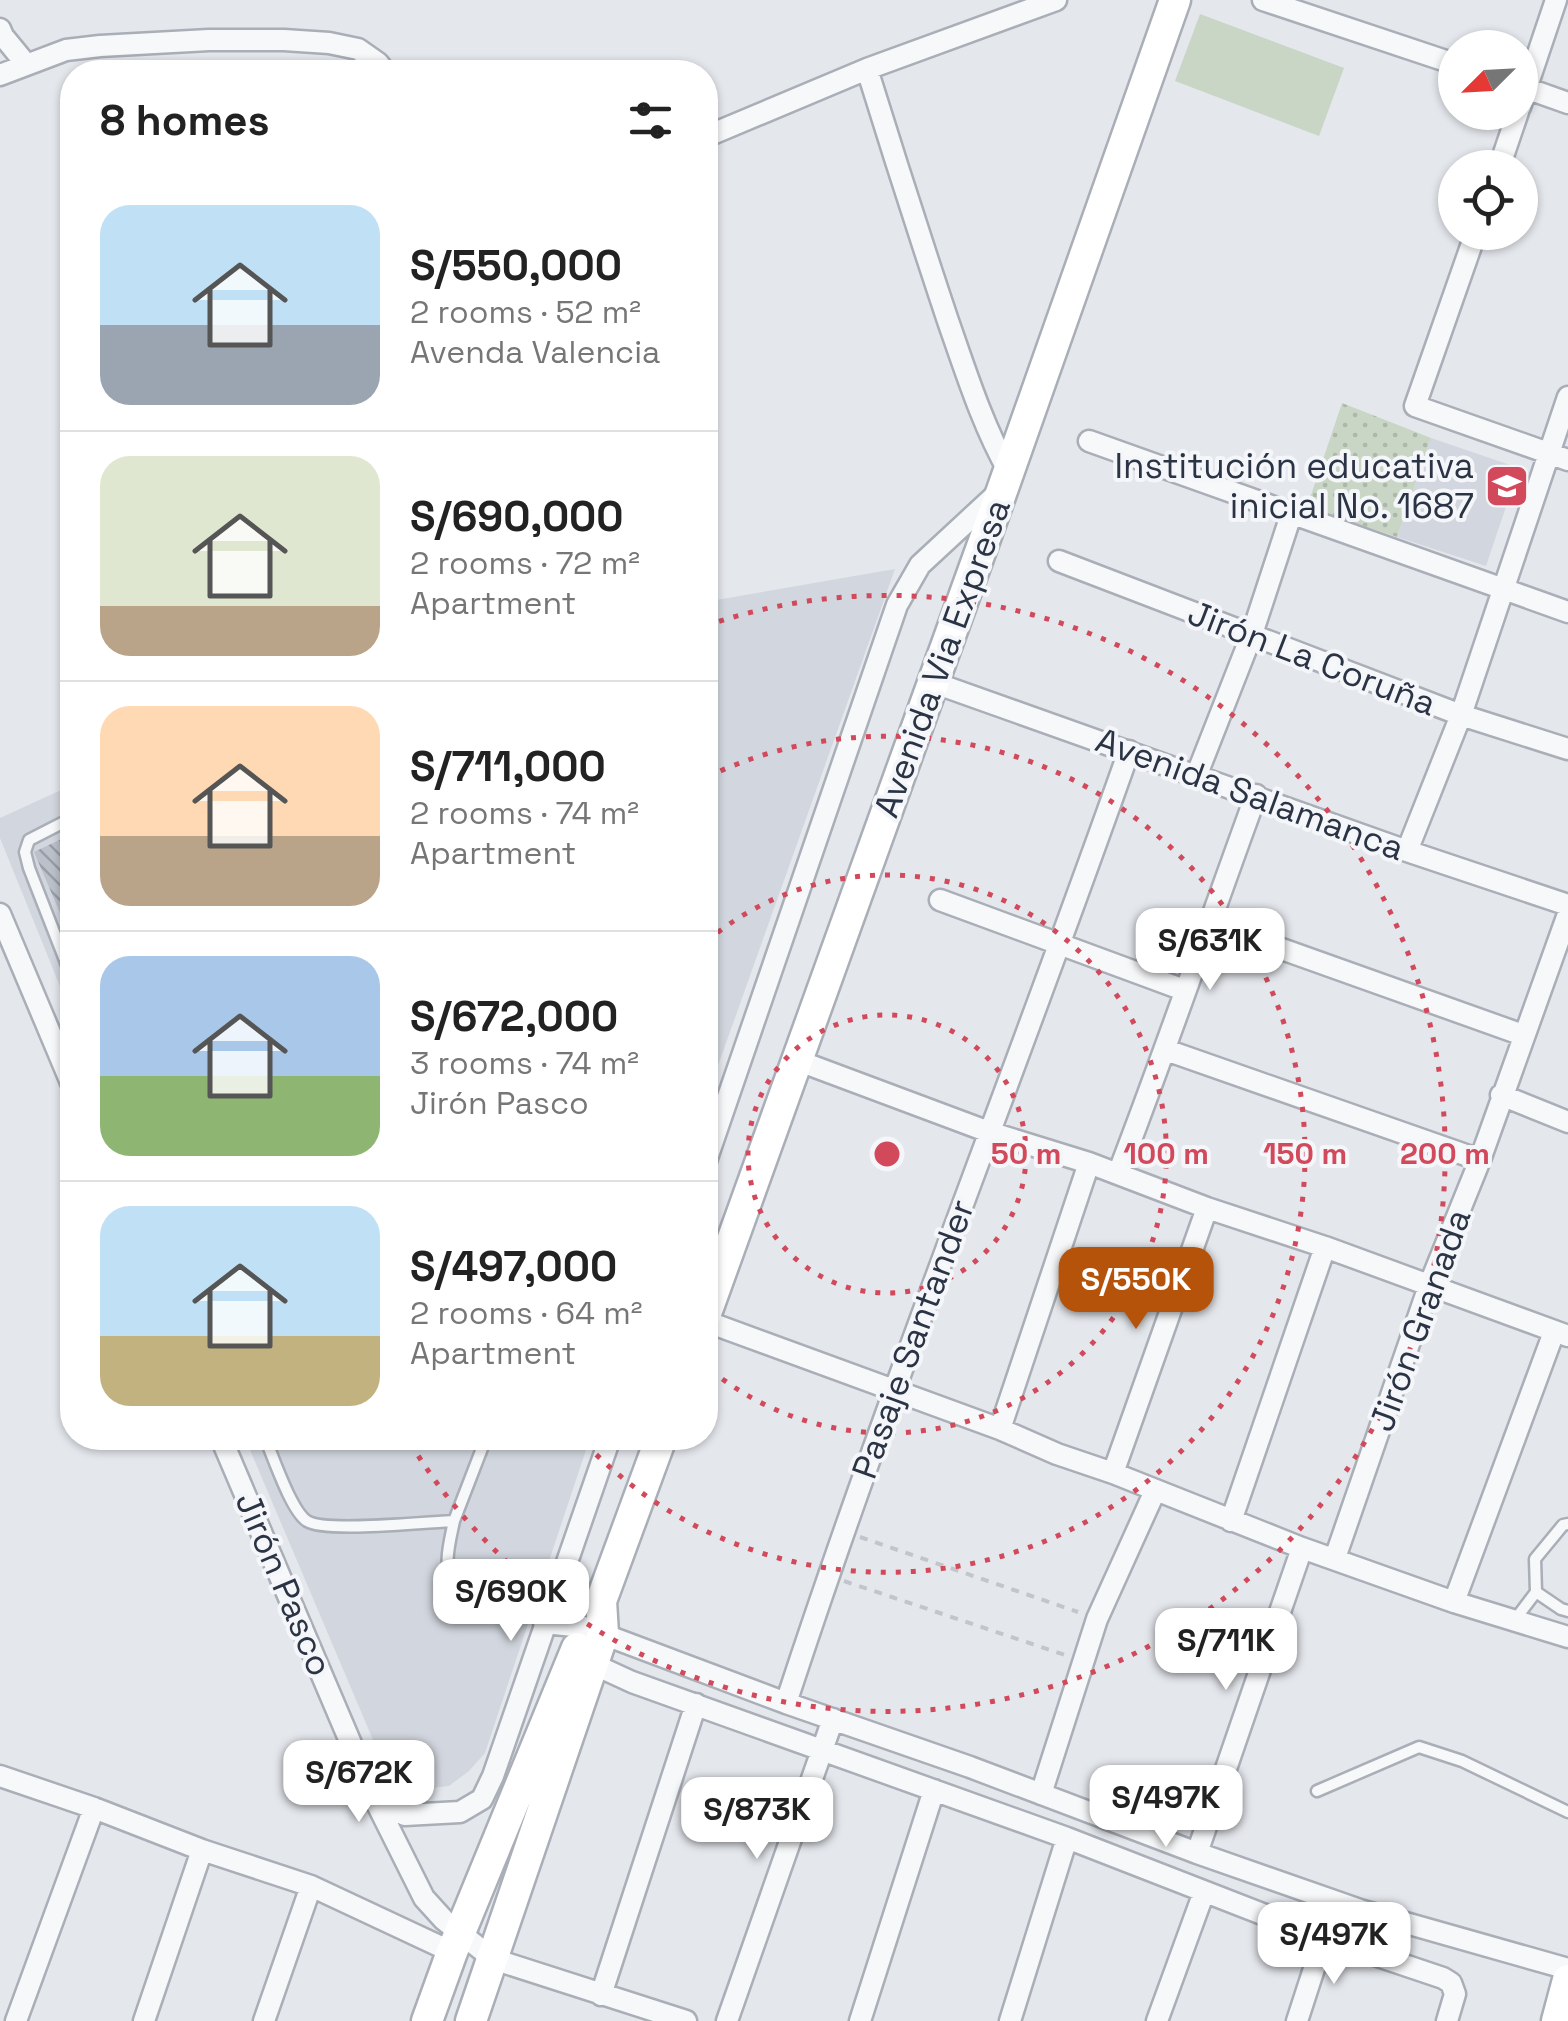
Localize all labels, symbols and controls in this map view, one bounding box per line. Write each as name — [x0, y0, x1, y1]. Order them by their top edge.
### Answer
north arrow — [1438, 30, 1538, 130]
map controls — [1438, 30, 1538, 250]
icon: filters — [623, 93, 678, 148]
text: 8 homes — [100, 94, 270, 147]
button: locate — [1438, 150, 1538, 250]
text: S/550,000 — [410, 239, 622, 292]
icon: home — [180, 245, 300, 365]
text: 2 rooms · 52 m² — [410, 292, 641, 332]
text: Avenda Valencia — [410, 332, 660, 372]
place label: Institución educativa inicial No. 1687 — [1114, 444, 1474, 528]
school or university icon: Institución educativa inicial No. 1687 — [1484, 463, 1530, 509]
text: S/690,000 — [410, 490, 624, 543]
street label: Avenida Via Expresa — [864, 493, 1020, 823]
icon: home — [180, 496, 300, 616]
text: 2 rooms · 72 m² — [410, 543, 640, 583]
text: Apartment — [410, 583, 576, 623]
street label: Jirón La Coruña — [1182, 590, 1442, 726]
street label: Avenida Salamanca — [1090, 718, 1410, 870]
text: S/711,000 — [410, 740, 606, 793]
icon: home — [180, 746, 300, 866]
text: 2 rooms · 74 m² — [410, 793, 639, 833]
text: Apartment — [410, 833, 576, 873]
pin: S/631K — [1129, 908, 1291, 993]
text: S/631K — [1158, 920, 1262, 960]
text: S/672,000 — [410, 990, 618, 1043]
icon: home — [180, 996, 300, 1116]
text: 3 rooms · 74 m² — [410, 1043, 639, 1083]
text: Jirón Pasco — [410, 1083, 589, 1123]
text: 50 m — [991, 1134, 1061, 1173]
text: 100 m — [1123, 1134, 1209, 1173]
text: 150 m — [1263, 1134, 1347, 1173]
text: 200 m — [1400, 1134, 1490, 1173]
centre of rings — [869, 1136, 905, 1172]
street label: Pasaje Santander — [842, 1193, 984, 1485]
street label: Jirón Granada — [1359, 1203, 1481, 1437]
text: S/497,000 — [410, 1240, 617, 1293]
icon: home — [180, 1246, 300, 1366]
pin: S/550K — [1055, 1247, 1217, 1332]
text: S/550K — [1081, 1259, 1191, 1299]
text: 2 rooms · 64 m² — [410, 1293, 642, 1333]
text: Apartment — [410, 1333, 576, 1373]
street label: Jirón Pasco — [226, 1485, 342, 1683]
pin: S/690K — [430, 1559, 592, 1644]
text: S/690K — [455, 1571, 567, 1611]
pin: S/711K — [1145, 1608, 1307, 1693]
text: S/711K — [1177, 1620, 1275, 1660]
pin: S/672K — [278, 1740, 440, 1825]
text: S/672K — [305, 1752, 413, 1792]
pin: S/497K — [1085, 1765, 1247, 1850]
pin: S/873K — [676, 1777, 838, 1862]
text: S/497K — [1112, 1777, 1220, 1817]
text: S/873K — [703, 1789, 811, 1829]
pin: S/497K — [1253, 1902, 1415, 1987]
text: S/497K — [1280, 1914, 1388, 1954]

